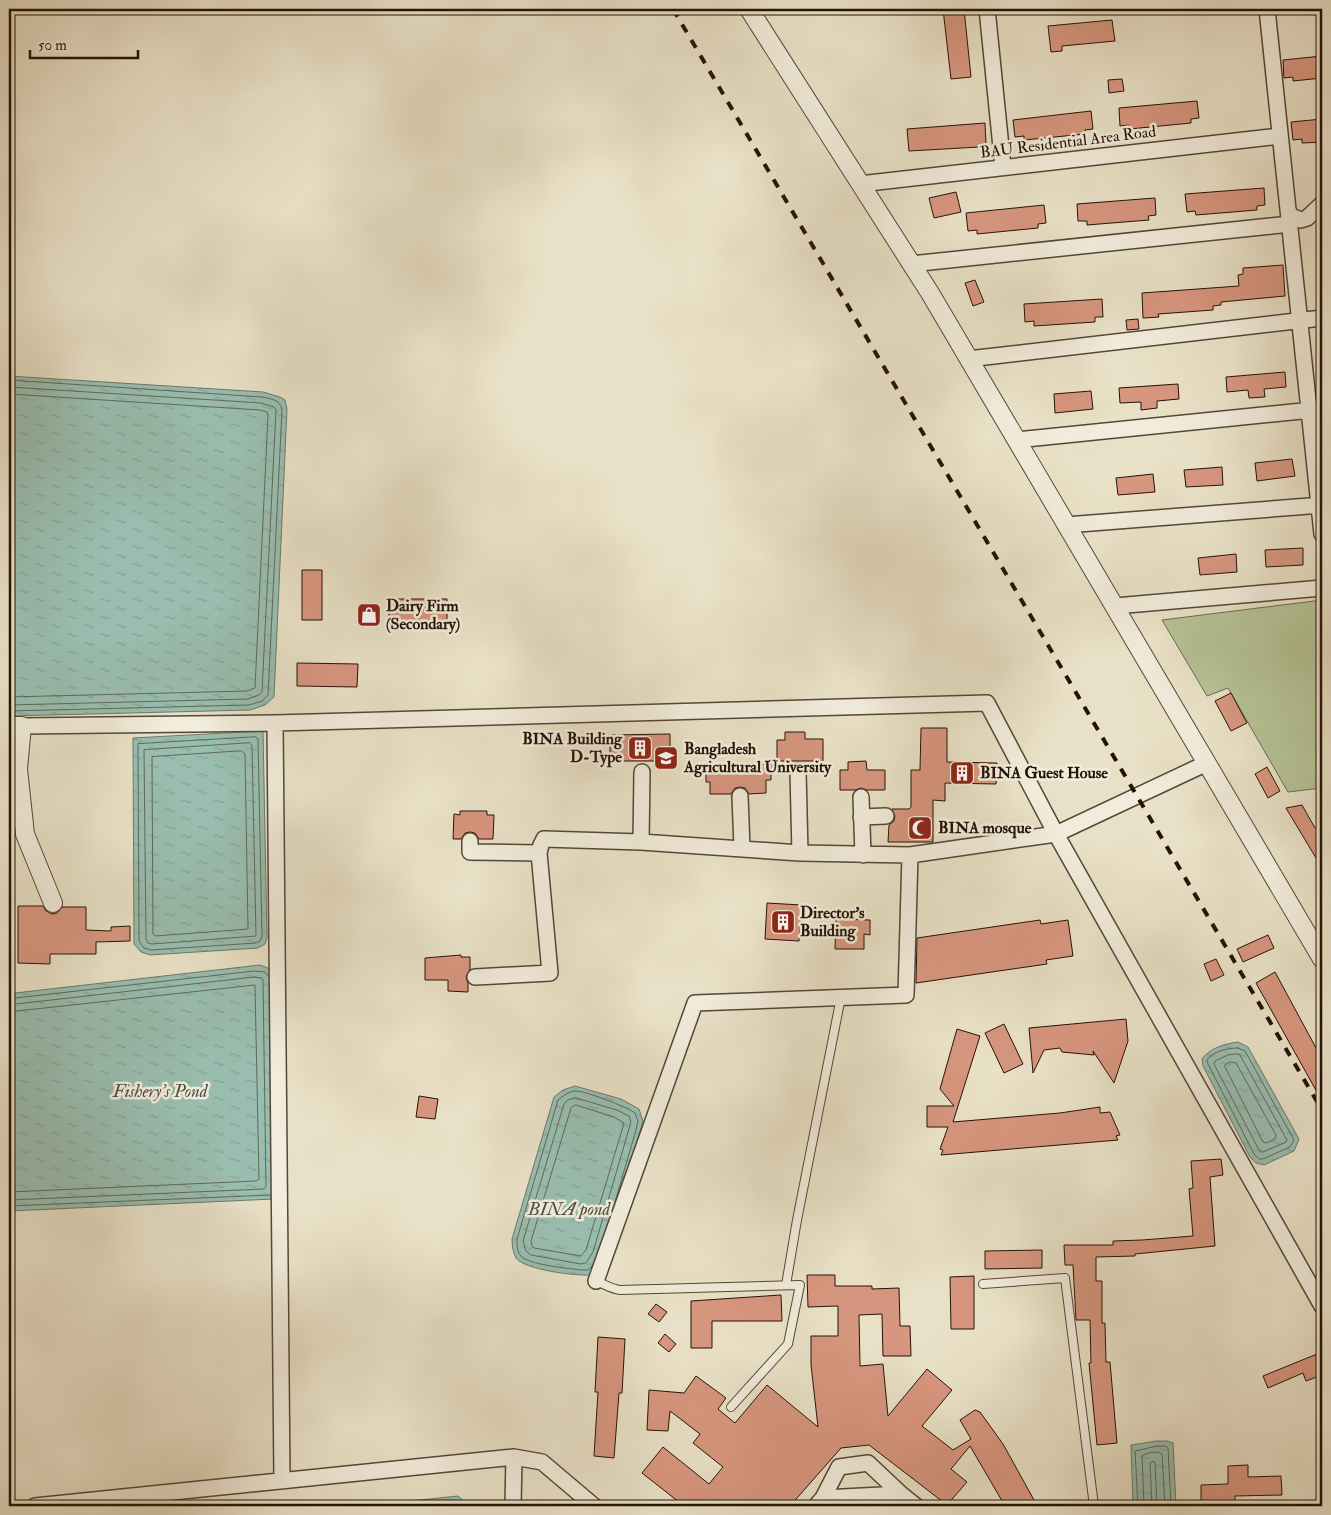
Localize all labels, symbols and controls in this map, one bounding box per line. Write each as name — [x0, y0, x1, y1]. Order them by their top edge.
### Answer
scale bar — [30, 28, 138, 60]
text: 50 m — [38, 36, 67, 55]
street label: BAU Residential Area Road — [979, 121, 1157, 163]
place label: Dairy Firm (Secondary) — [386, 596, 460, 635]
shop icon: Dairy Firm (Secondary) — [356, 602, 382, 628]
place label: BINA Building D-Type — [522, 729, 623, 768]
building icon: BINA Building D-Type — [627, 735, 653, 761]
place label: Bangladesh Agricultural University — [683, 739, 832, 778]
school or university icon: Bangladesh Agricultural University — [653, 745, 679, 771]
building icon: BINA Guest House — [949, 760, 975, 786]
place label: BINA Guest House — [980, 763, 1108, 783]
mosque icon: BINA mosque — [907, 815, 933, 841]
place label: BINA mosque — [938, 818, 1032, 839]
place label: Director's Building — [800, 903, 865, 942]
building icon: Director's Building — [770, 909, 796, 935]
water label: Fishery's Pond — [112, 1080, 209, 1103]
water label: BINA pond — [527, 1198, 612, 1221]

